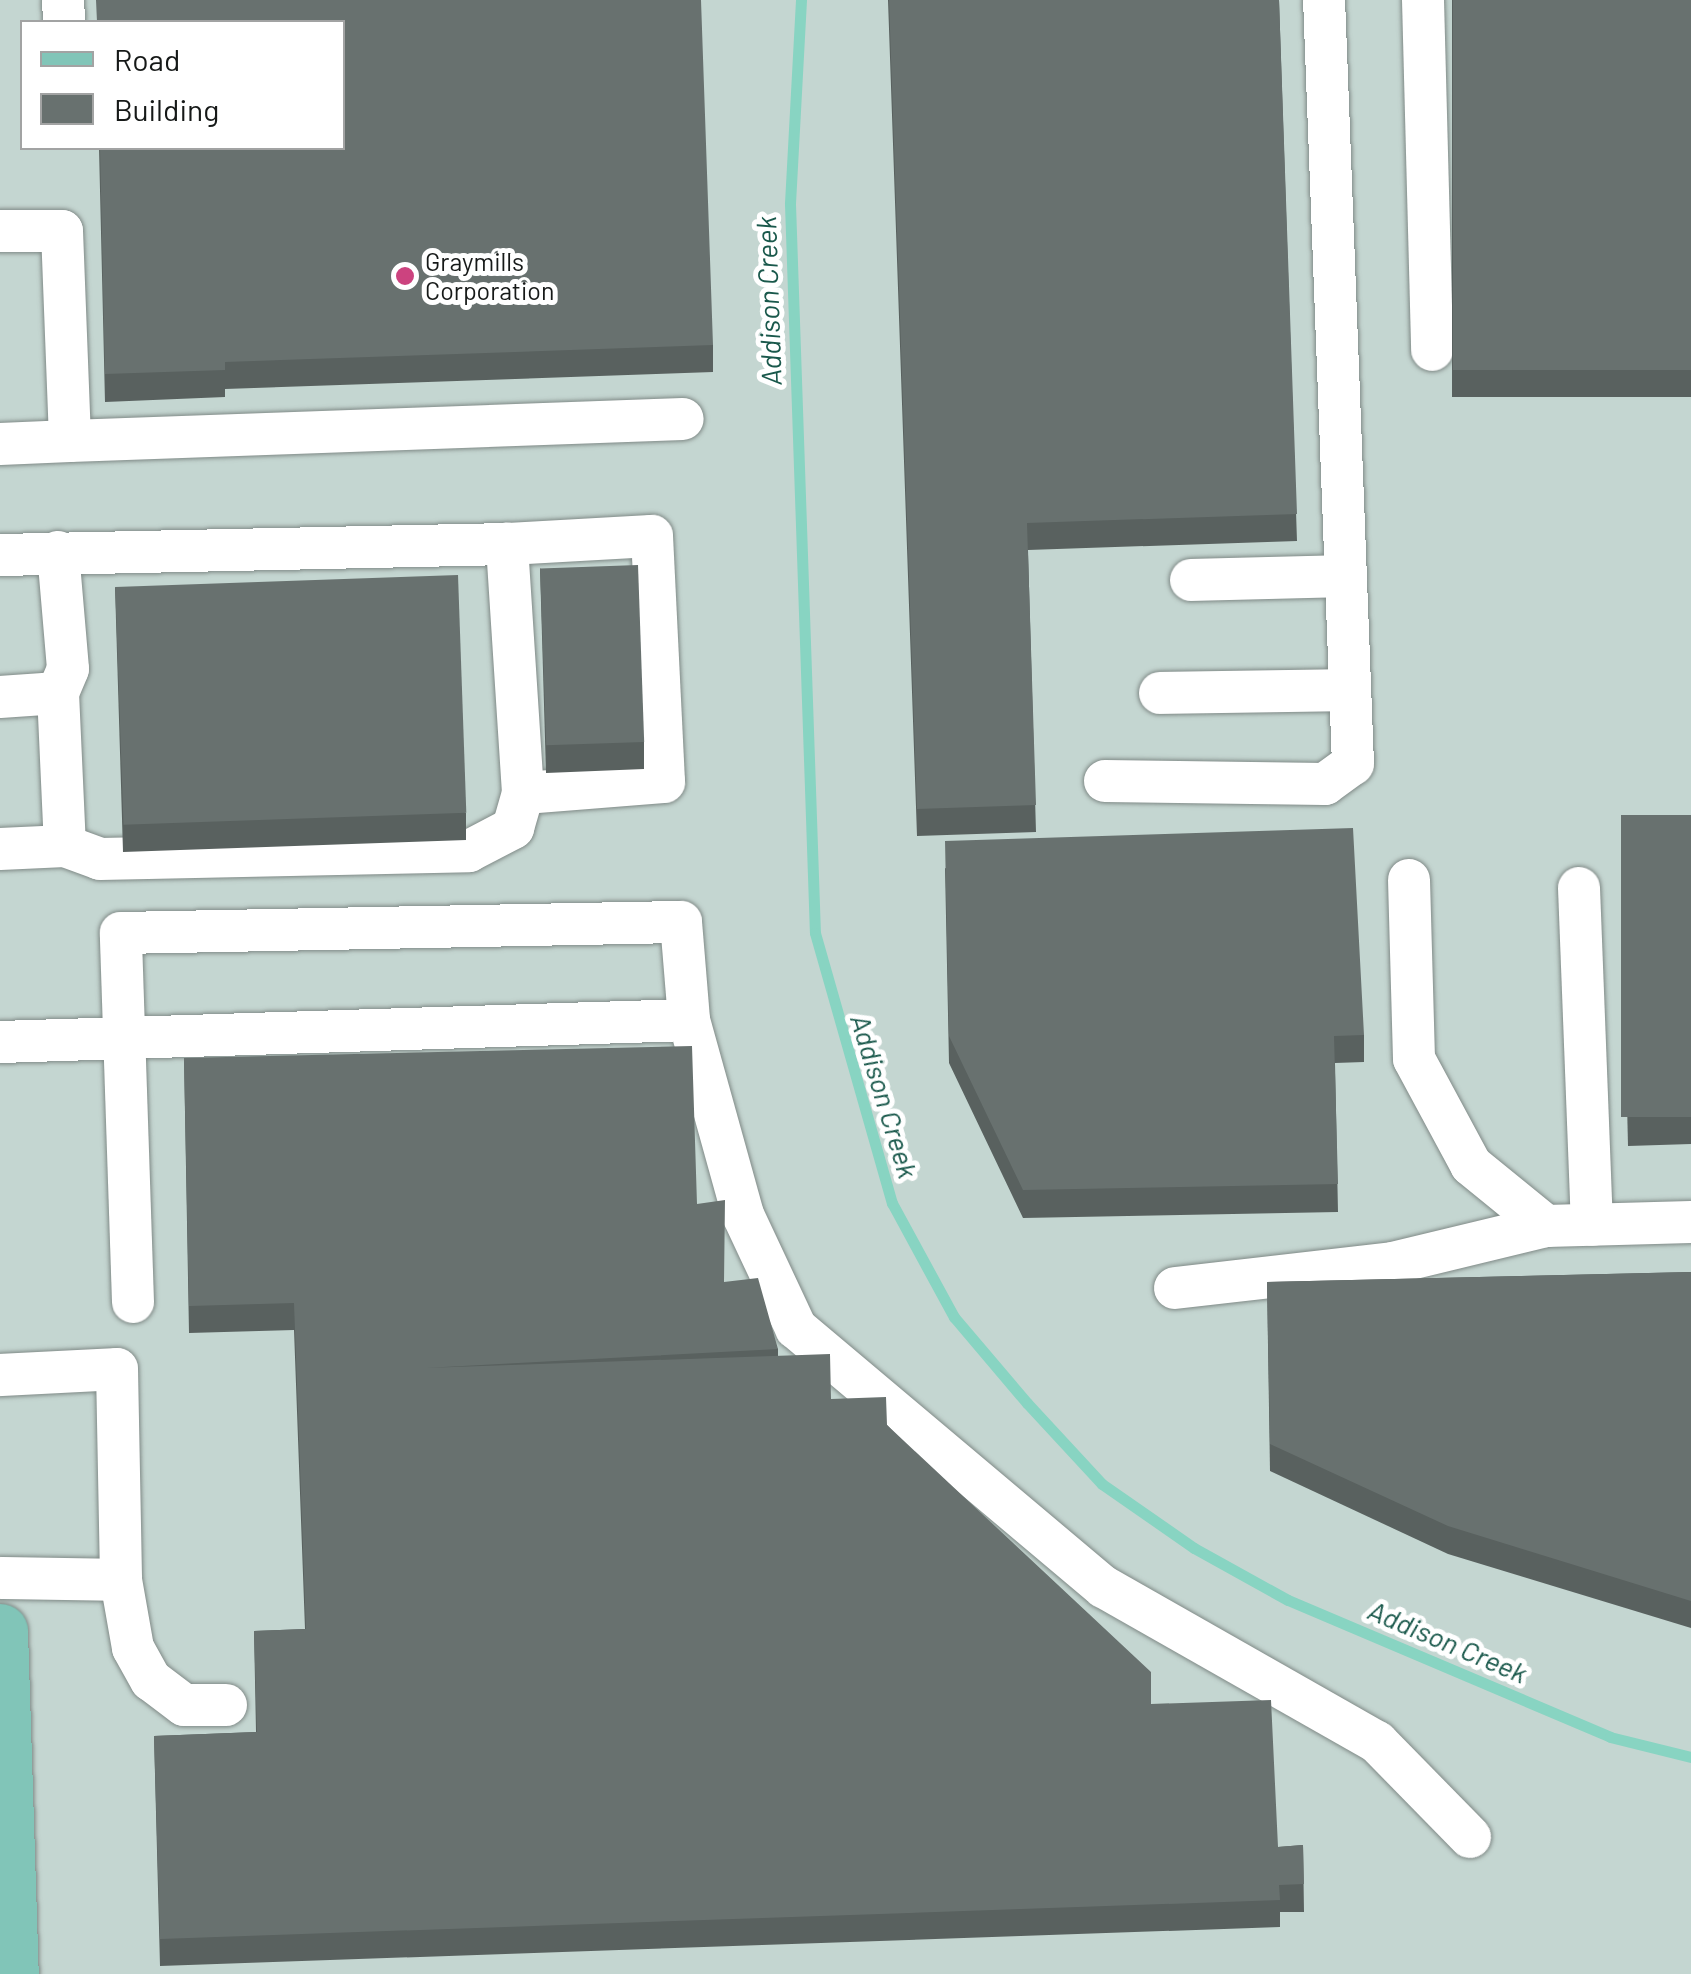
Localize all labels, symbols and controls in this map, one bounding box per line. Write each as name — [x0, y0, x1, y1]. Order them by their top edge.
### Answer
legend — [20, 20, 345, 150]
text: Road — [114, 41, 180, 77]
text: Building — [114, 91, 219, 127]
water label: Addison Creek — [748, 216, 788, 386]
place label: Graymills Corporation — [425, 247, 554, 306]
marker: Graymills Corporation — [394, 265, 416, 287]
water label: Addison Creek — [844, 1010, 926, 1182]
water label: Addison Creek — [1363, 1592, 1533, 1690]

